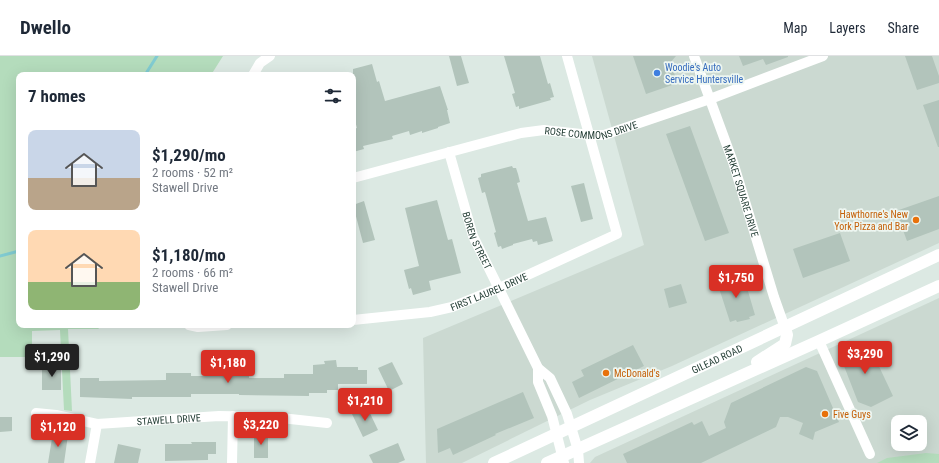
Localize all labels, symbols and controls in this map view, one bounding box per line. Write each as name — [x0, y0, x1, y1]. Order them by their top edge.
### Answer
text: Dwello — [20, 16, 71, 39]
text: Map — [783, 20, 807, 36]
text: Layers — [829, 20, 866, 36]
text: Share — [888, 20, 919, 36]
place label: Woodie's Auto Service Huntersville — [665, 62, 743, 85]
marker: Woodie's Auto Service Huntersville — [652, 68, 662, 78]
icon: filters — [322, 85, 344, 107]
text: 7 homes — [28, 86, 86, 106]
street label: ROSE COMMONS DRIVE — [544, 119, 639, 142]
street label: MARKET SQUARE DRIVE — [721, 144, 760, 238]
text: $1,290/mo — [152, 145, 226, 165]
icon: home — [60, 146, 108, 194]
text: 2 rooms · 52 m² — [152, 165, 233, 180]
text: Stawell Drive — [152, 180, 218, 195]
place label: Hawthorne's New York Pizza and Bar — [834, 209, 908, 232]
street label: BOREN STREET — [460, 211, 494, 271]
marker: Hawthorne's New York Pizza and Bar — [911, 215, 921, 225]
text: $1,180/mo — [152, 245, 226, 265]
icon: home — [60, 246, 108, 294]
text: 2 rooms · 66 m² — [152, 265, 233, 280]
pin: $1,750 — [703, 265, 769, 299]
text: $1,750 — [718, 270, 754, 285]
street label: FIRST LAUREL DRIVE — [449, 271, 529, 313]
text: Stawell Drive — [152, 280, 218, 295]
pin: $3,290 — [832, 341, 898, 375]
street label: GILEAD ROAD — [690, 343, 744, 376]
pin: $1,290 — [19, 344, 85, 378]
text: $3,290 — [847, 346, 883, 361]
text: $1,290 — [34, 349, 70, 364]
pin: $1,180 — [195, 350, 261, 384]
text: $1,180 — [210, 355, 246, 370]
marker: McDonald's — [601, 368, 611, 378]
place label: McDonald's — [614, 368, 660, 379]
pin: $1,210 — [332, 388, 398, 422]
text: $1,210 — [347, 393, 383, 408]
marker: Five Guys — [820, 409, 830, 419]
place label: Five Guys — [833, 409, 871, 420]
street label: STAWELL DRIVE — [137, 412, 201, 427]
pin: $3,220 — [228, 412, 294, 446]
pin: $1,120 — [25, 414, 91, 448]
map controls — [891, 415, 927, 451]
button: layers — [891, 415, 927, 451]
text: $3,220 — [243, 417, 279, 432]
text: $1,120 — [40, 419, 76, 434]

